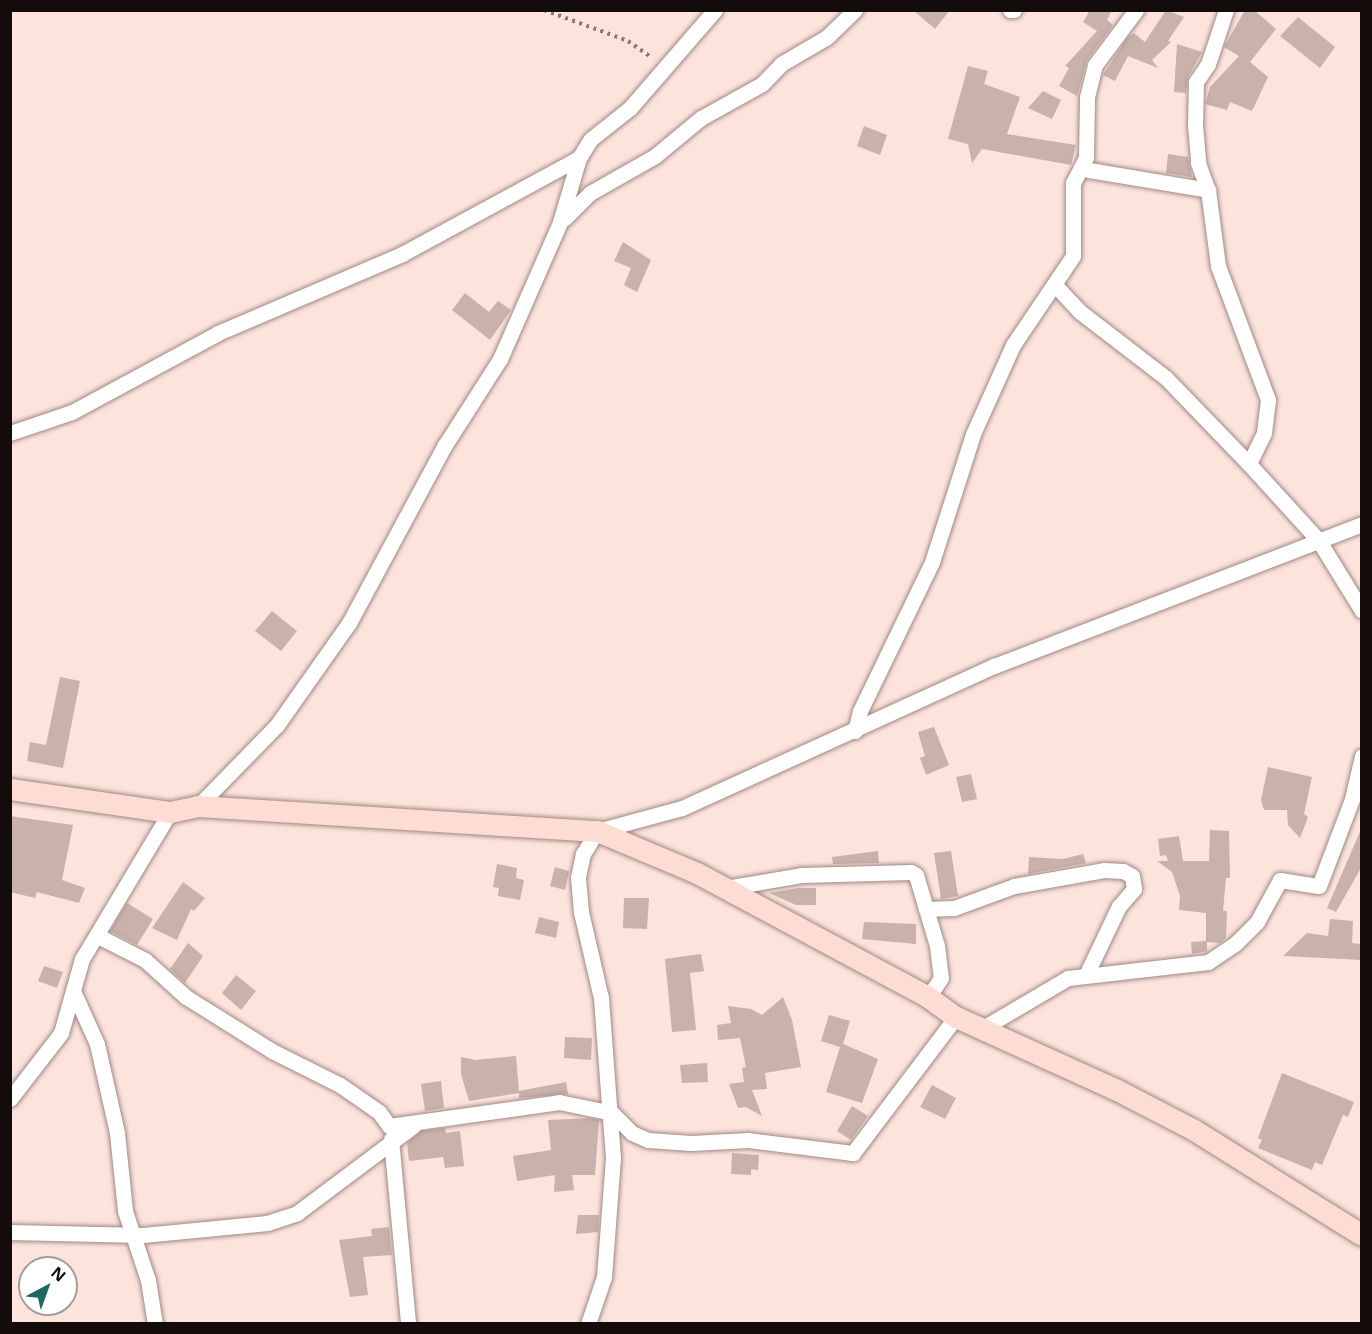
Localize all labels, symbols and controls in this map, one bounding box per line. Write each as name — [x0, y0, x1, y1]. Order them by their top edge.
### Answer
north arrow — [18, 1256, 78, 1316]
text: N — [46, 1261, 71, 1286]

